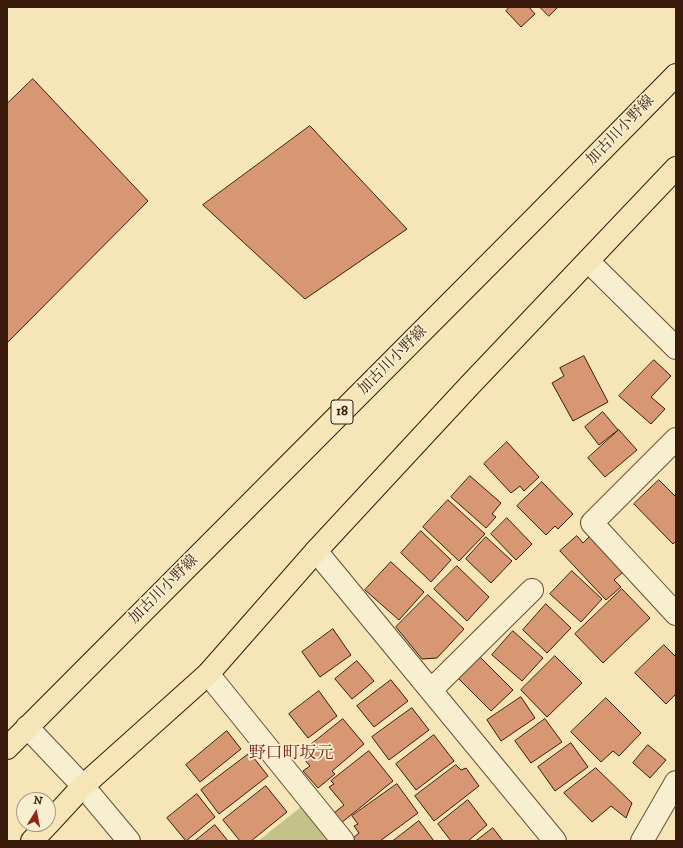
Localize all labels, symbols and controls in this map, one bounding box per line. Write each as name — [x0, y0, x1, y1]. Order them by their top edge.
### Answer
street label: 加古川小野線 — [583, 92, 659, 170]
street label: 加古川小野線 — [355, 323, 431, 399]
road number: 18 — [331, 400, 353, 424]
street label: 加古川小野線 — [126, 552, 202, 628]
district label: 野口町坂元 — [249, 744, 333, 764]
north arrow — [16, 792, 56, 832]
text: N — [32, 793, 44, 809]

